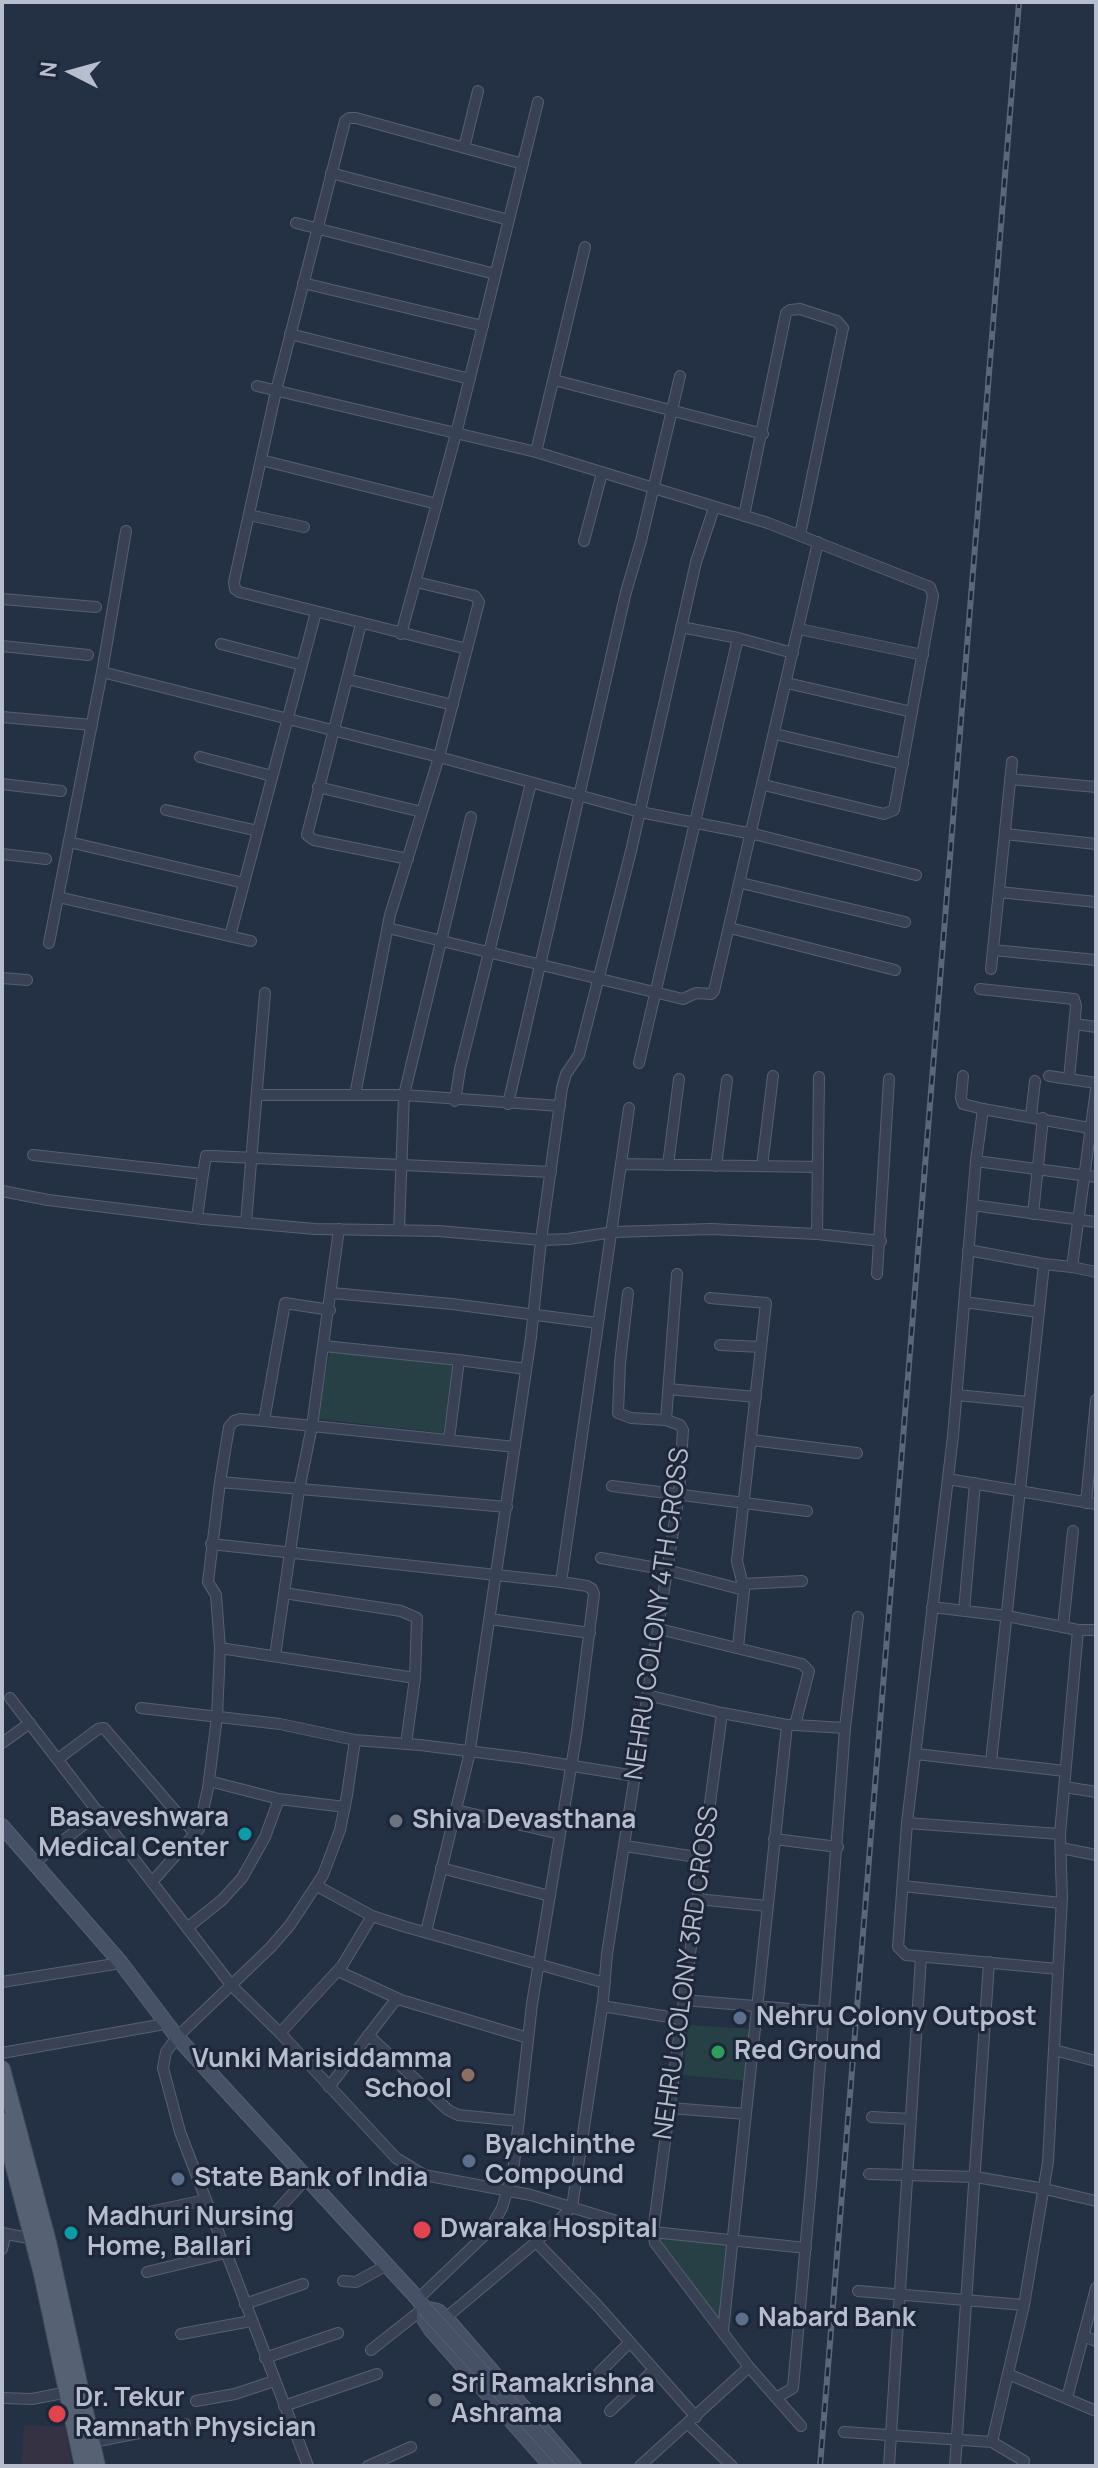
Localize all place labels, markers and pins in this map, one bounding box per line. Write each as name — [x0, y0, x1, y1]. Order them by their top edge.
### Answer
place label: Basaveshwara Medical Center — [38, 1803, 229, 1864]
place label: Shiva Devasthana — [412, 1805, 636, 1837]
marker: Shiva Devasthana — [387, 1812, 405, 1830]
marker: Basaveshwara Medical Center — [236, 1825, 254, 1843]
place label: Nehru Colony Outpost — [756, 2002, 1037, 2034]
marker: Nehru Colony Outpost — [731, 2009, 749, 2027]
place label: Red Ground — [734, 2036, 882, 2068]
marker: Red Ground — [709, 2043, 727, 2061]
place label: Vunki Marisiddamma School — [192, 2044, 452, 2106]
marker: Vunki Marisiddamma School — [459, 2066, 477, 2084]
place label: Byalchinthe Compound — [485, 2130, 636, 2192]
marker: Byalchinthe Compound — [460, 2152, 478, 2170]
place label: State Bank of India — [194, 2163, 428, 2195]
marker: State Bank of India — [169, 2170, 187, 2188]
place label: Madhuri Nursing Home, Ballari — [87, 2202, 294, 2264]
place label: Dwaraka Hospital — [440, 2214, 658, 2246]
marker: Dwaraka Hospital — [411, 2219, 433, 2241]
marker: Madhuri Nursing Home, Ballari — [62, 2224, 80, 2242]
place label: Nabard Bank — [758, 2303, 916, 2335]
marker: Nabard Bank — [733, 2310, 751, 2328]
place label: Sri Ramakrishna Ashrama — [451, 2369, 655, 2430]
place label: Dr. Tekur Ramnath Physician — [75, 2383, 316, 2444]
marker: Sri Ramakrishna Ashrama — [426, 2391, 444, 2409]
marker: Dr. Tekur Ramnath Physician — [46, 2403, 68, 2425]

